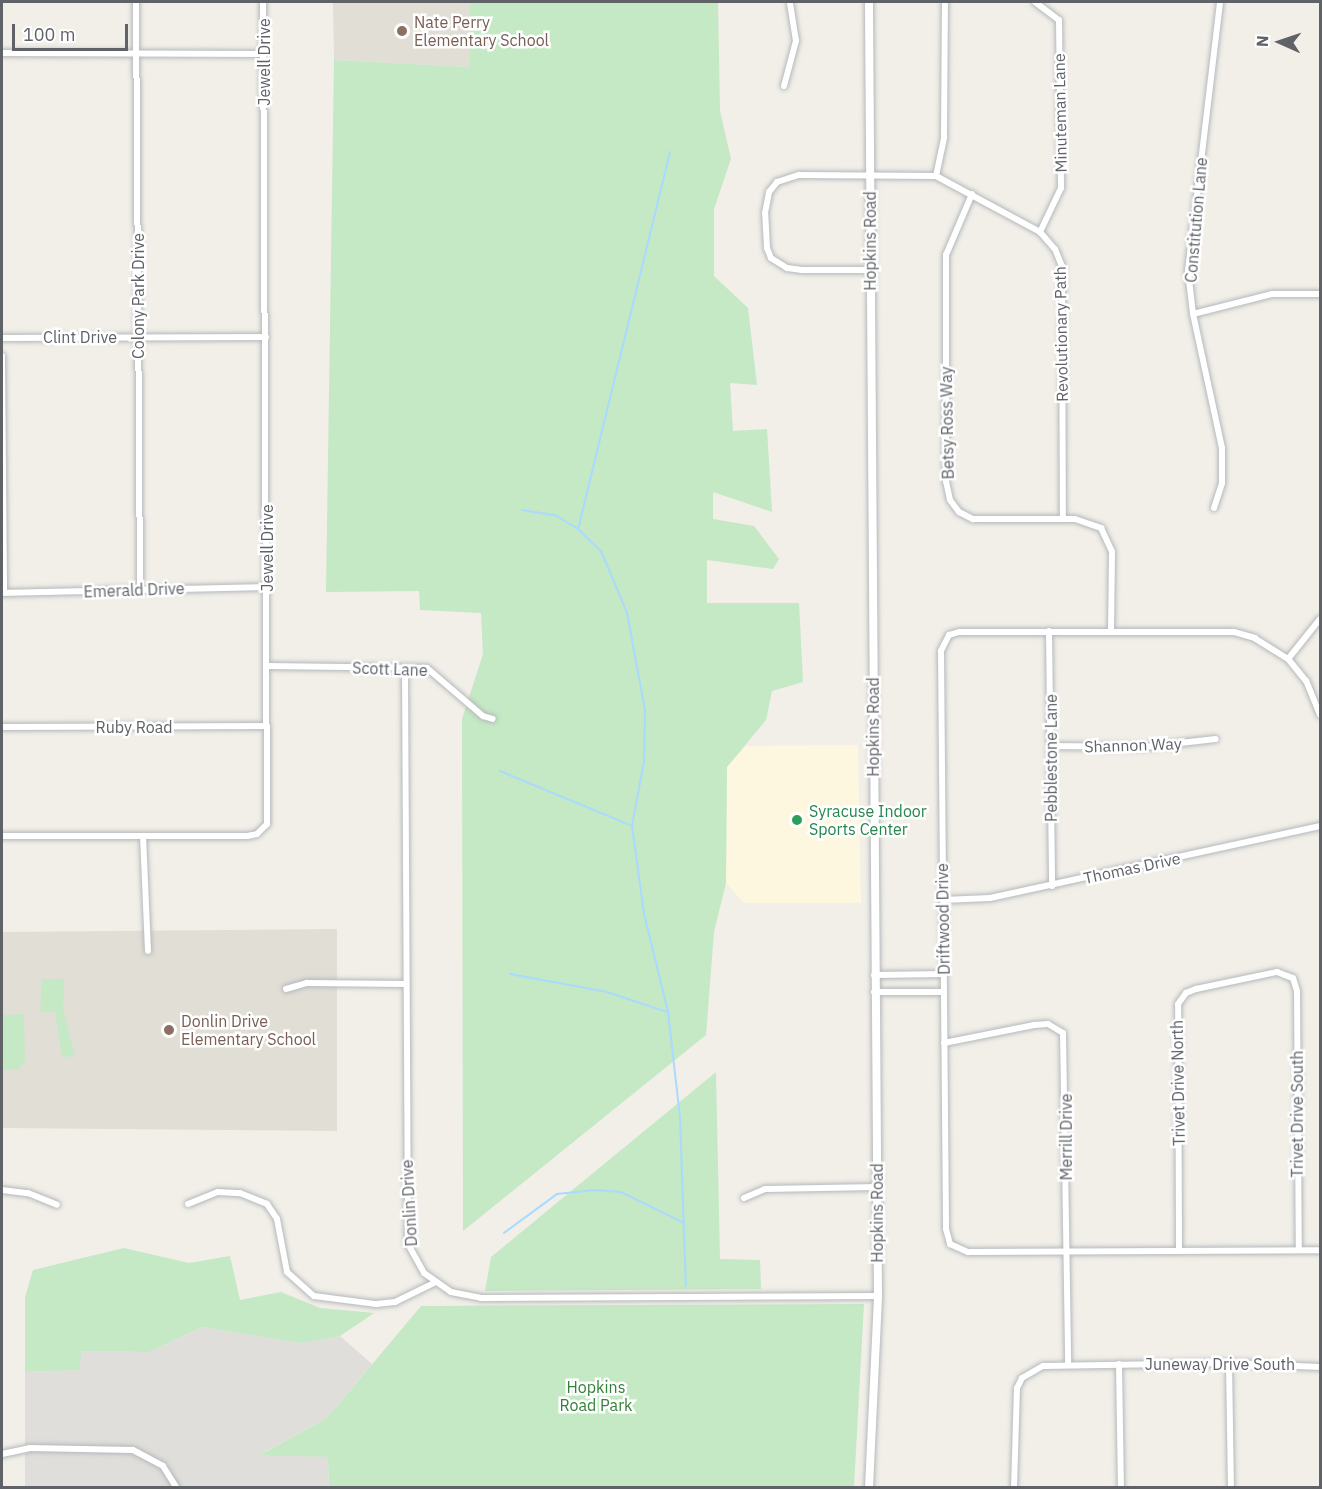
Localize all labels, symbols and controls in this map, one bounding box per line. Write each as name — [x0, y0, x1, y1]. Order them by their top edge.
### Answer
scale bar — [15, 12, 130, 50]
place label: Nate Perry Elementary School — [414, 12, 549, 50]
north arrow — [1250, 12, 1310, 72]
street label: Jewell Drive — [254, 18, 274, 106]
text: 100 m — [23, 23, 75, 46]
marker: Nate Perry Elementary School — [395, 24, 409, 38]
text: N — [1252, 35, 1272, 47]
street label: Minuteman Lane — [1049, 53, 1071, 173]
street label: Constitution Lane — [1181, 156, 1211, 284]
street label: Hopkins Road — [860, 191, 880, 291]
street label: Colony Park Drive — [128, 233, 148, 359]
street label: Revolutionary Path — [1050, 266, 1072, 402]
street label: Clint Drive — [43, 327, 117, 347]
street label: Betsy Ross Way — [936, 366, 958, 480]
street label: Jewell Drive — [257, 504, 277, 592]
street label: Emerald Drive — [83, 579, 185, 601]
street label: Scott Lane — [352, 658, 428, 680]
street label: Hopkins Road — [863, 677, 883, 777]
street label: Pebblestone Lane — [1041, 694, 1061, 822]
street label: Ruby Road — [95, 717, 173, 737]
street label: Shannon Way — [1084, 734, 1182, 756]
place label: Syracuse Indoor Sports Center — [809, 801, 927, 839]
marker: Syracuse Indoor Sports Center — [790, 813, 804, 827]
street label: Thomas Drive — [1082, 848, 1182, 888]
street label: Driftwood Drive — [932, 863, 954, 975]
place label: Donlin Drive Elementary School — [181, 1011, 316, 1049]
street label: Trivet Drive North — [1167, 1020, 1189, 1146]
marker: Donlin Drive Elementary School — [162, 1023, 176, 1037]
street label: Trivet Drive South — [1287, 1050, 1307, 1178]
street label: Merrill Drive — [1056, 1093, 1076, 1181]
street label: Donlin Drive — [397, 1159, 421, 1247]
street label: Hopkins Road — [867, 1163, 887, 1263]
street label: Juneway Drive South — [1145, 1354, 1295, 1374]
park label: Hopkins Road Park — [560, 1377, 632, 1415]

